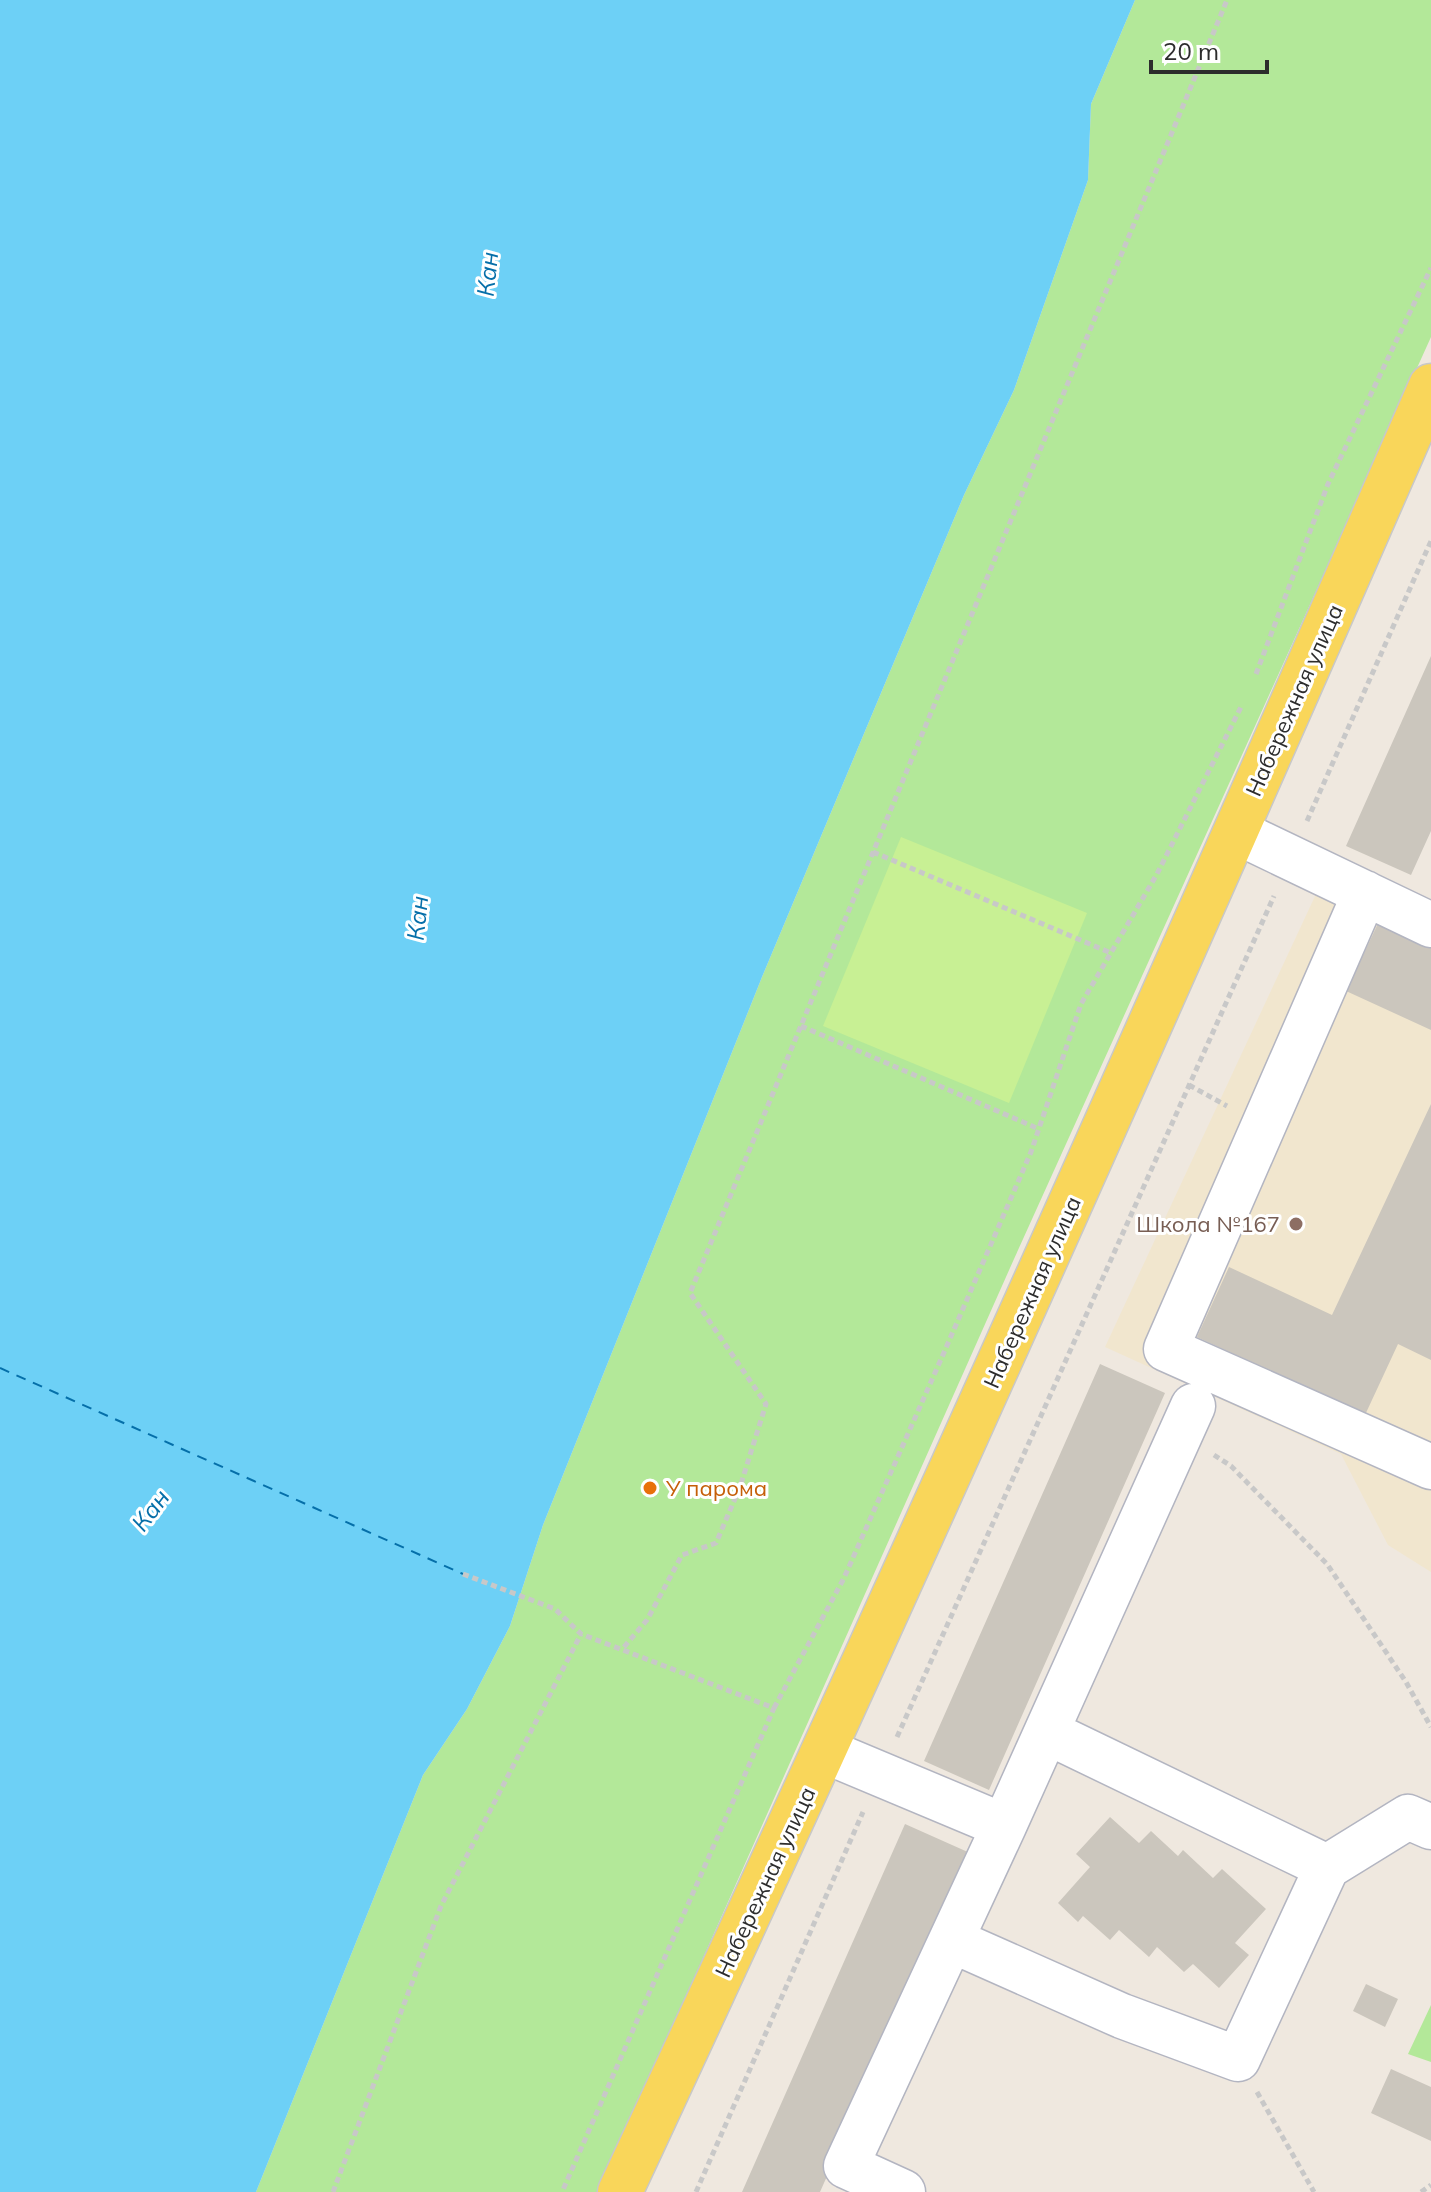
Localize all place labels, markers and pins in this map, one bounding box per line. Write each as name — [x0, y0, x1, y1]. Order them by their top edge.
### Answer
place label: Школа №167 — [1136, 1210, 1280, 1238]
marker: Школа №167 — [1287, 1215, 1305, 1233]
place label: У парома — [665, 1474, 767, 1502]
marker: У парома — [641, 1479, 659, 1497]

